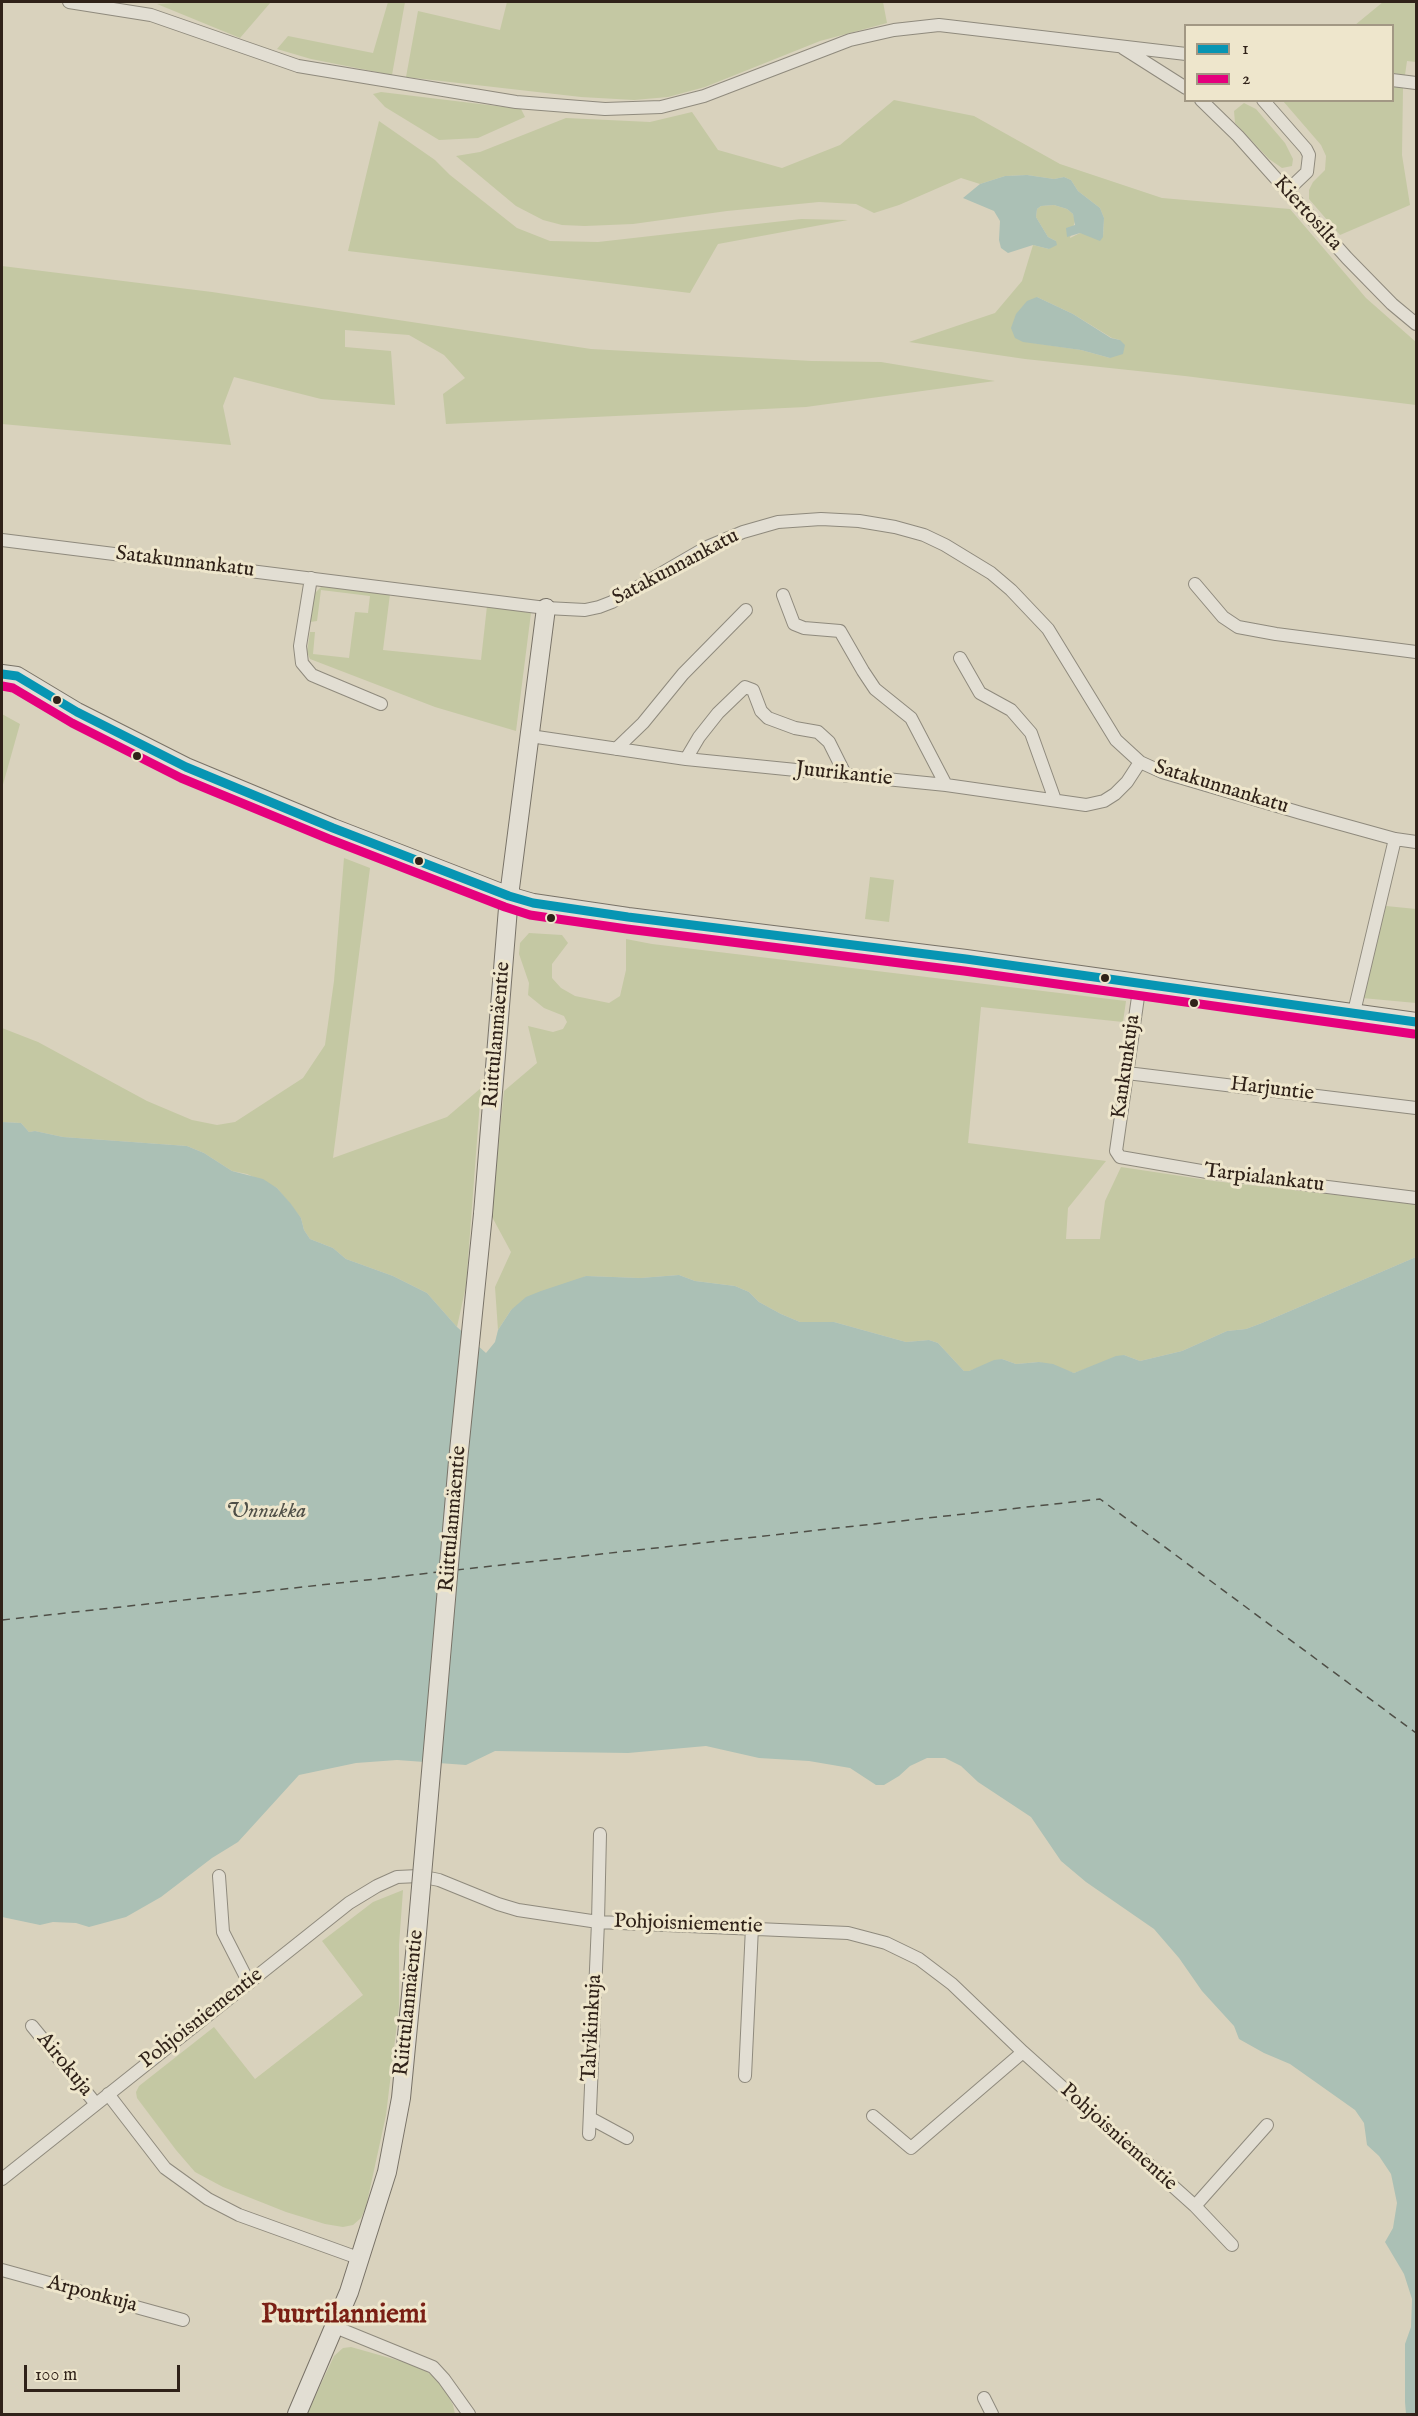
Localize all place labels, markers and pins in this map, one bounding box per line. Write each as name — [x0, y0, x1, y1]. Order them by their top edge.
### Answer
unlabelled marker — [51, 694, 63, 706]
unlabelled marker — [131, 750, 143, 762]
unlabelled marker — [413, 855, 425, 867]
unlabelled marker — [545, 912, 557, 924]
unlabelled marker — [1099, 972, 1111, 984]
unlabelled marker — [1188, 997, 1200, 1009]

